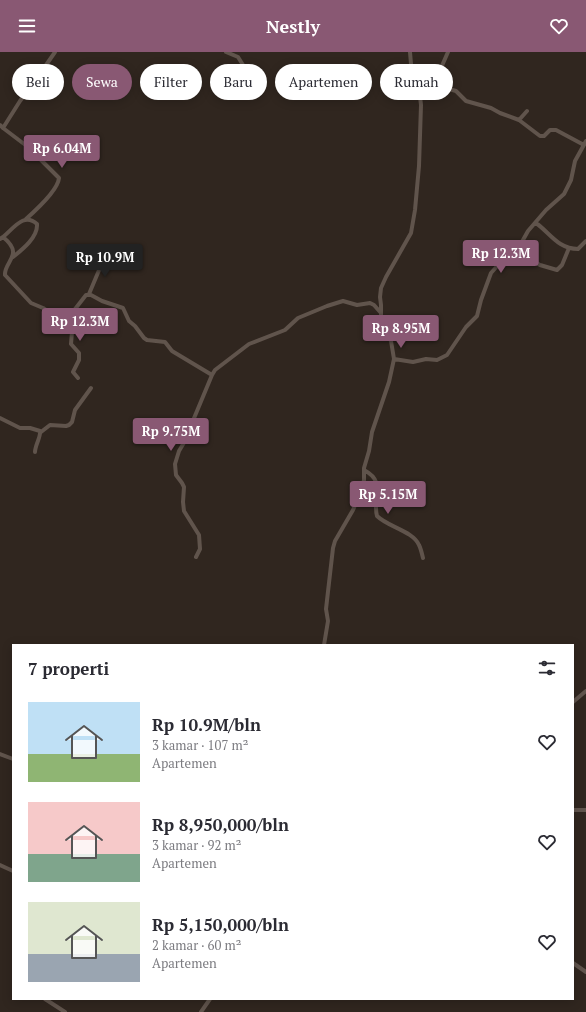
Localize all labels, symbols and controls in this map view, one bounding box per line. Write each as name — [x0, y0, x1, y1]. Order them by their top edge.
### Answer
text: Nestly — [266, 14, 320, 38]
icon: menu — [16, 15, 38, 37]
icon: heart — [548, 15, 570, 37]
chip: Beli — [12, 64, 64, 100]
chip: Sewa — [72, 64, 132, 100]
chip: Filter — [140, 64, 202, 100]
chip: Baru — [210, 64, 267, 100]
chip: Apartemen — [275, 64, 372, 100]
chip: Rumah — [380, 64, 453, 100]
pin: Rp 6.04M — [21, 135, 103, 169]
text: Rp 6.04M — [33, 139, 91, 157]
pin: Rp 12.3M — [460, 240, 542, 274]
pin: Rp 10.9M — [64, 244, 146, 278]
text: Rp 12.3M — [472, 244, 530, 262]
text: Rp 10.9M — [76, 248, 134, 266]
pin: Rp 12.3M — [39, 308, 121, 342]
text: Rp 12.3M — [51, 312, 109, 330]
pin: Rp 8.95M — [360, 315, 442, 349]
text: Rp 8.95M — [372, 319, 430, 337]
pin: Rp 9.75M — [130, 418, 212, 452]
text: Rp 9.75M — [142, 422, 200, 440]
pin: Rp 5.15M — [347, 481, 429, 515]
text: Rp 5.15M — [359, 485, 417, 503]
text: 7 properti — [28, 657, 109, 680]
icon: filters — [536, 657, 558, 679]
text: Rp 10.9M/bln — [152, 713, 261, 736]
icon: home — [60, 718, 108, 766]
icon: heart — [536, 731, 558, 753]
text: 3 kamar · 107 m² — [152, 736, 248, 754]
text: Apartemen — [152, 754, 217, 772]
text: Rp 8,950,000/bln — [152, 813, 289, 836]
icon: home — [60, 818, 108, 866]
icon: heart — [536, 831, 558, 853]
text: 3 kamar · 92 m² — [152, 836, 241, 854]
text: Apartemen — [152, 854, 217, 872]
text: Rp 5,150,000/bln — [152, 913, 289, 936]
icon: home — [60, 918, 108, 966]
icon: heart — [536, 931, 558, 953]
text: 2 kamar · 60 m² — [152, 936, 241, 954]
text: Apartemen — [152, 954, 217, 972]

